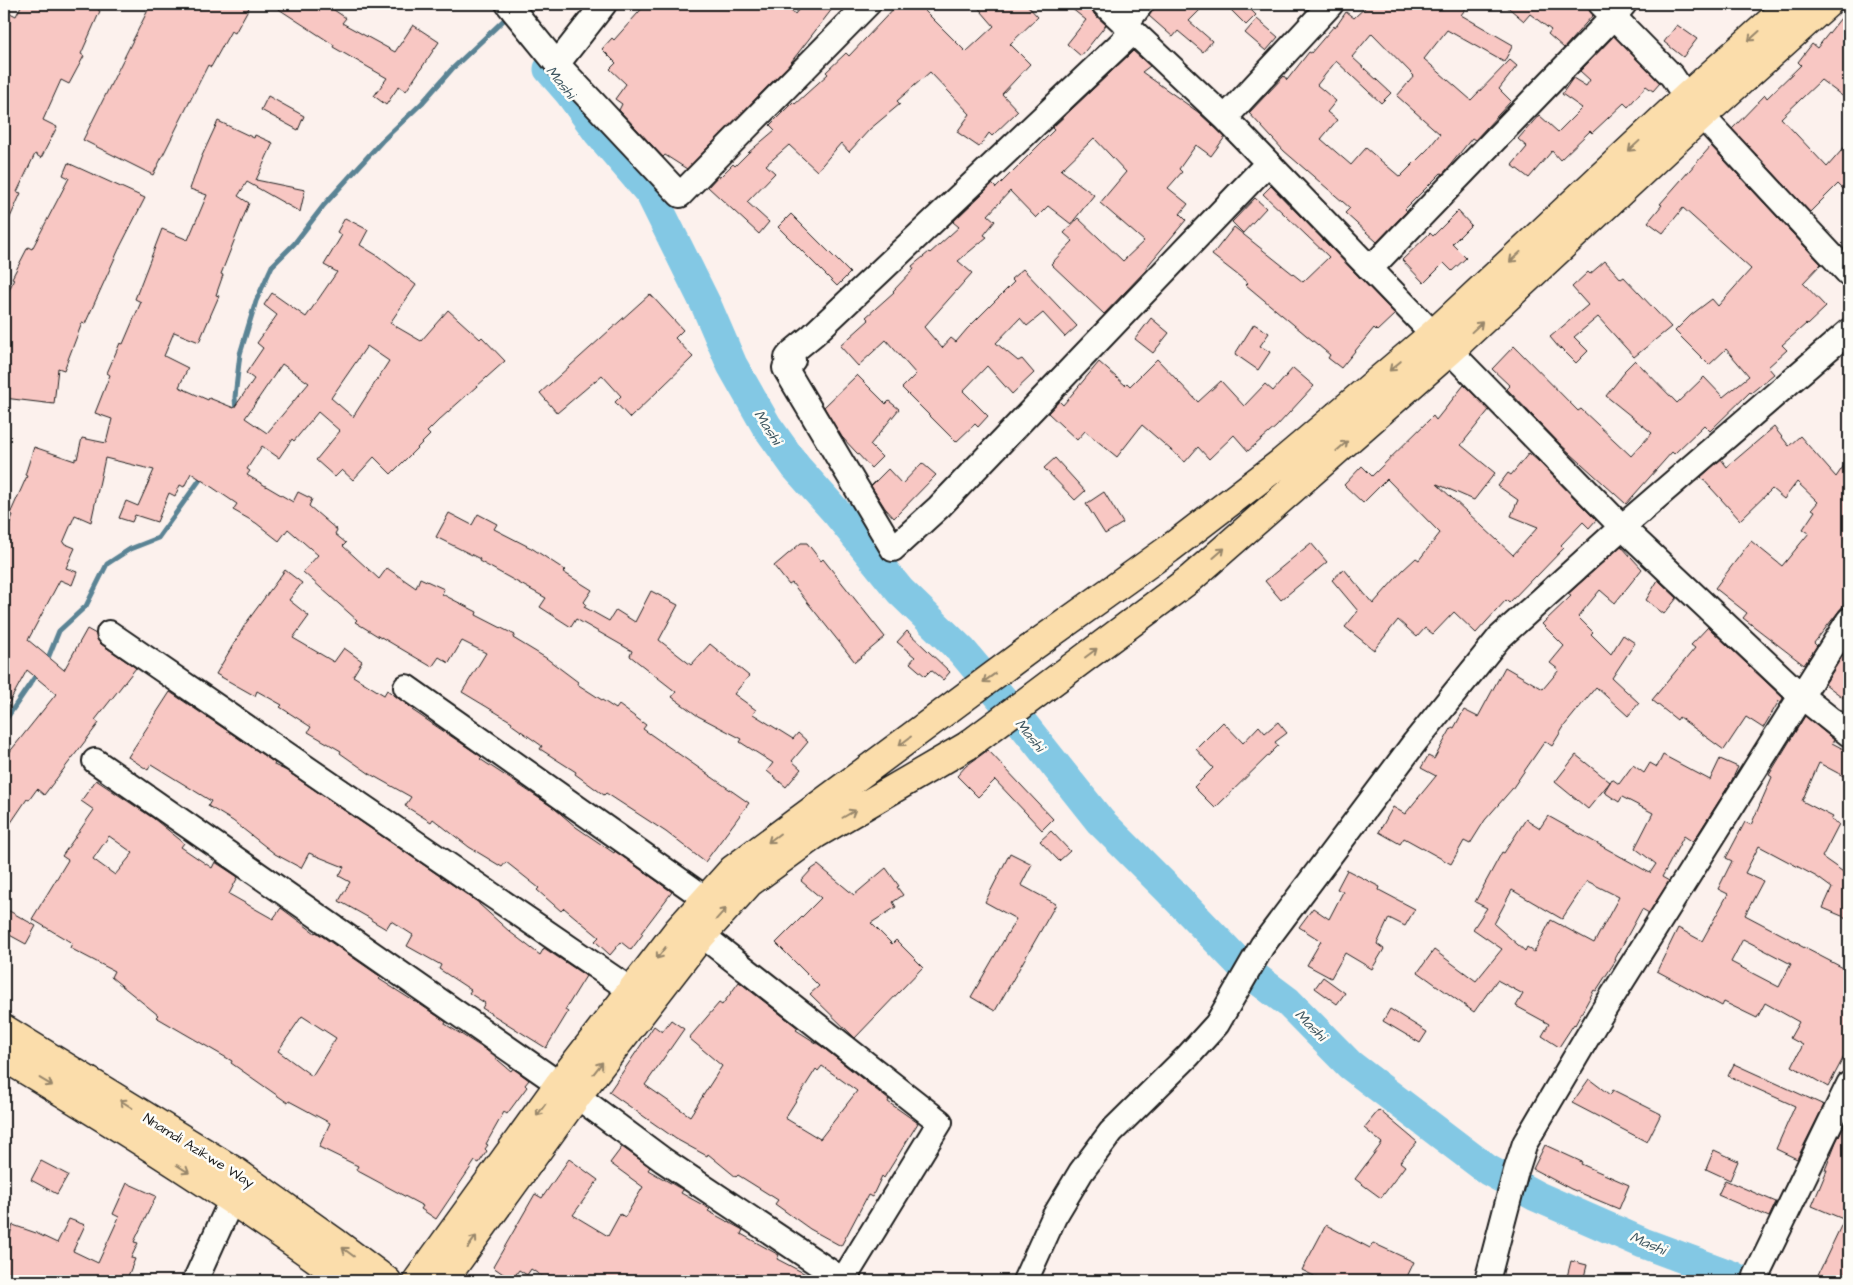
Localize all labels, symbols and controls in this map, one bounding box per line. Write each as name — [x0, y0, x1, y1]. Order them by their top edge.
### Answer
one-way arrow — [1748, 30, 1761, 42]
water label: Mashi — [541, 61, 582, 105]
one-way arrow — [1628, 140, 1640, 152]
one-way arrow — [1509, 251, 1522, 263]
one-way arrow — [1470, 321, 1483, 333]
one-way arrow — [1389, 360, 1402, 371]
water label: Mashi — [749, 406, 787, 450]
one-way arrow — [1336, 441, 1349, 452]
one-way arrow — [1213, 547, 1226, 559]
one-way arrow — [1084, 648, 1098, 658]
one-way arrow — [983, 673, 996, 684]
water label: Mashi — [1010, 714, 1051, 758]
one-way arrow — [898, 736, 912, 746]
one-way arrow — [841, 809, 855, 819]
one-way arrow — [768, 833, 781, 844]
one-way arrow — [716, 907, 727, 920]
one-way arrow — [655, 946, 666, 959]
water label: Mashi — [1290, 1005, 1332, 1047]
one-way arrow — [593, 1062, 604, 1075]
one-way arrow — [38, 1078, 52, 1088]
one-way arrow — [119, 1098, 133, 1108]
one-way arrow — [536, 1103, 546, 1117]
street label: Nnamdi Azikwe Way — [139, 1109, 258, 1193]
one-way arrow — [176, 1163, 190, 1174]
water label: Mashi — [1627, 1227, 1671, 1261]
one-way arrow — [466, 1236, 477, 1249]
one-way arrow — [341, 1247, 355, 1257]

